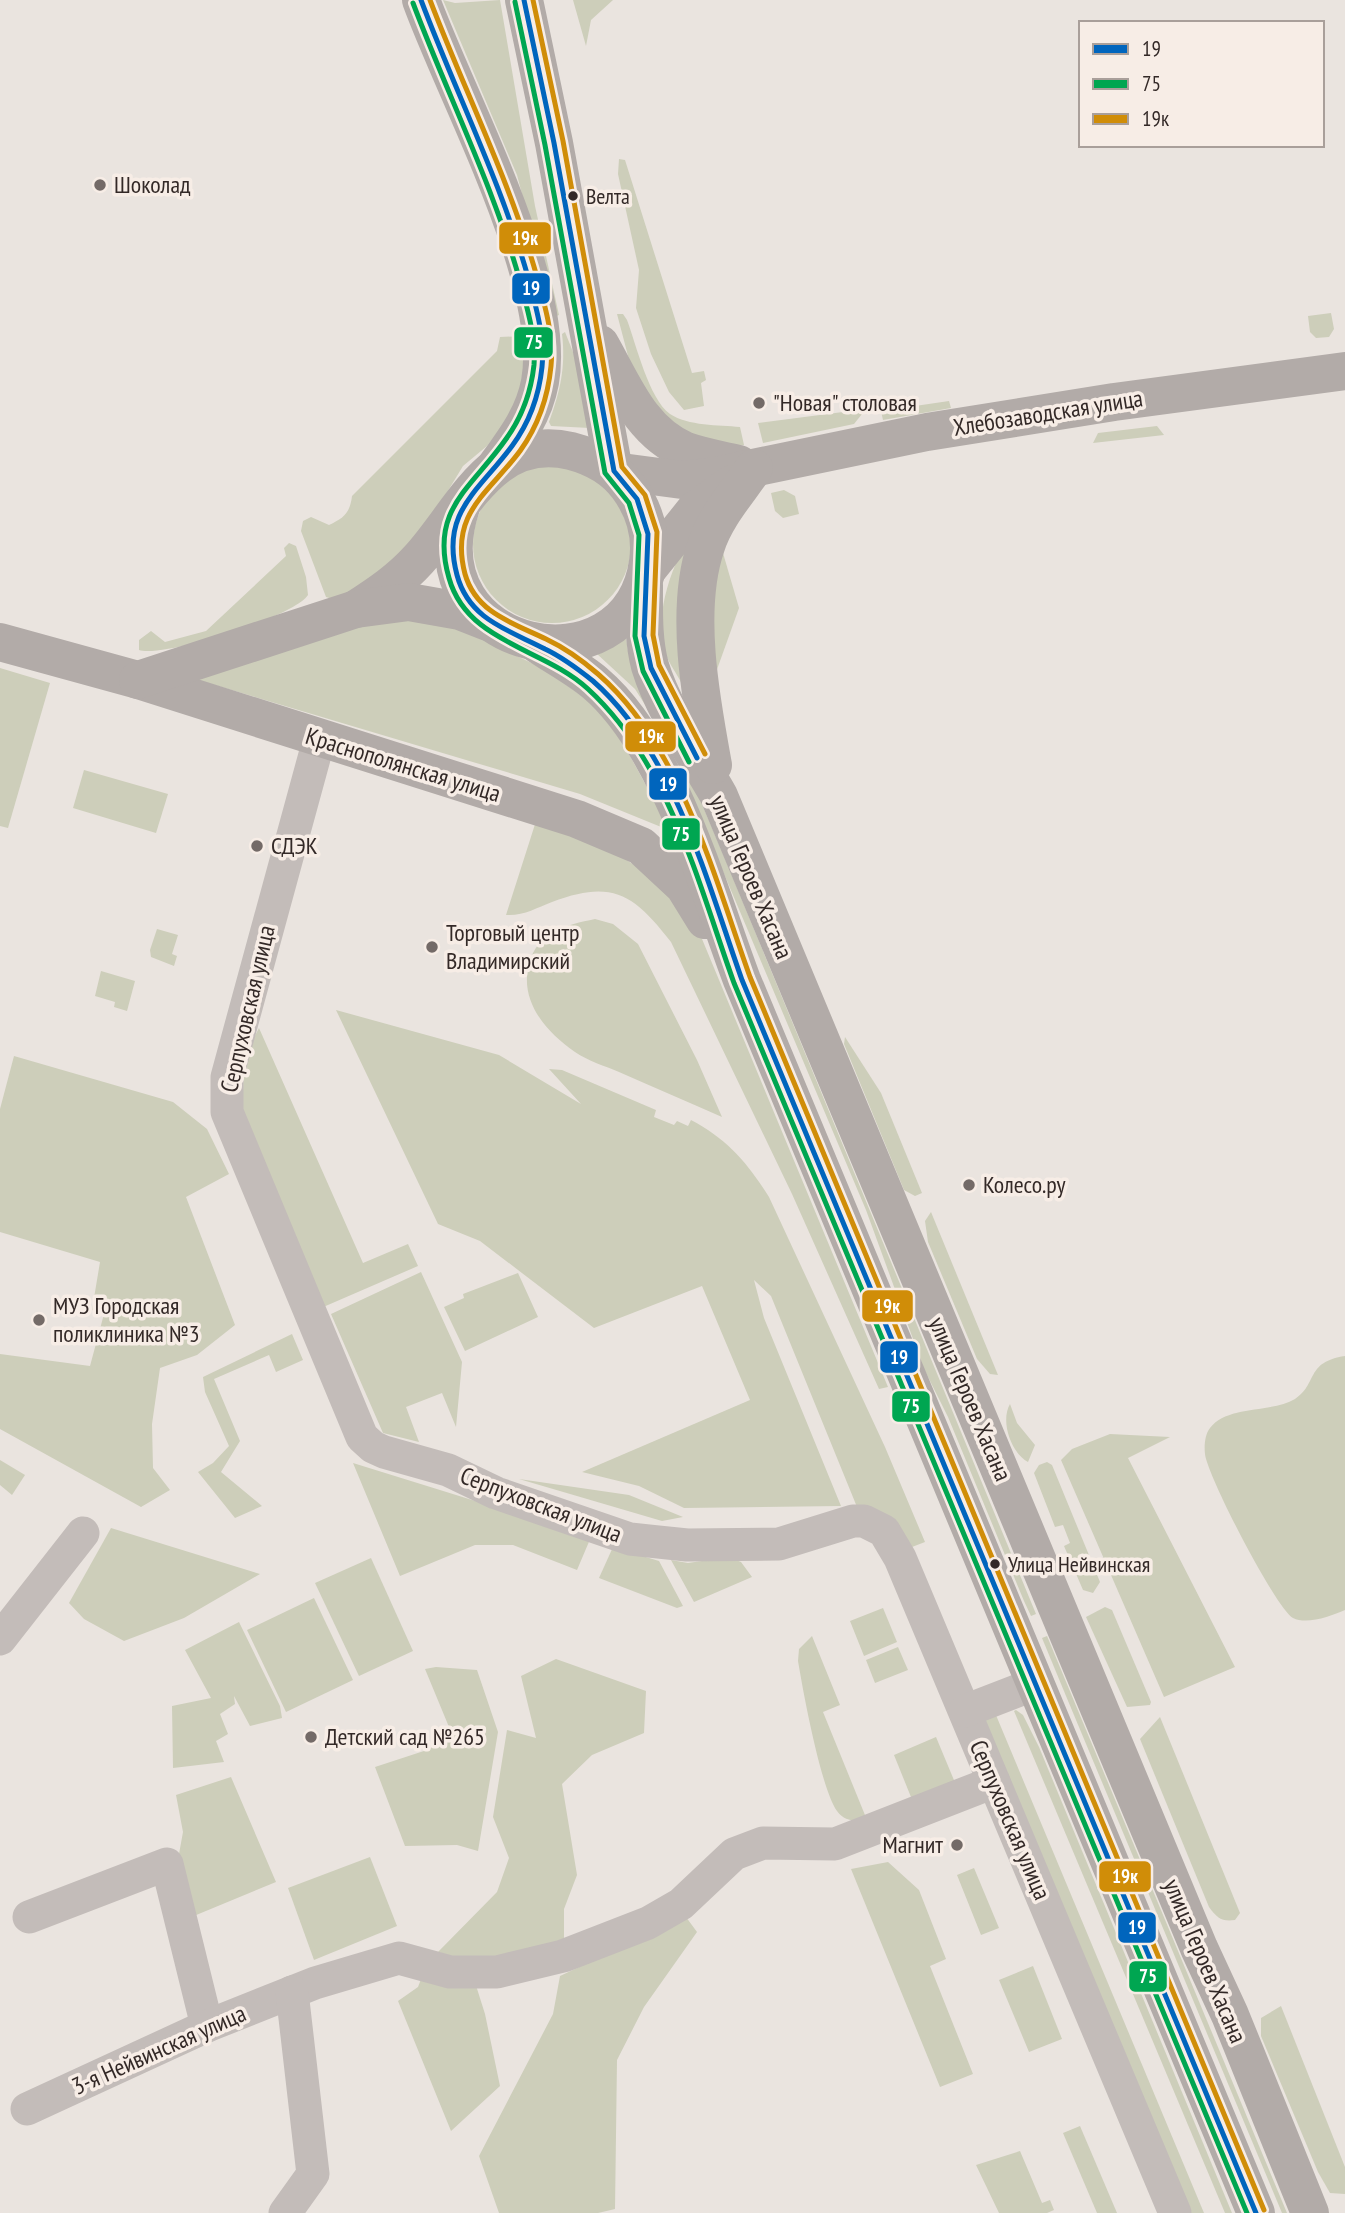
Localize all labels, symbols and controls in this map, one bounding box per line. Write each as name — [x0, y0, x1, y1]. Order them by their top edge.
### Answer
legend — [1079, 21, 1324, 147]
text: 19 — [1142, 35, 1161, 62]
text: 75 — [1142, 70, 1161, 97]
text: 19к — [1142, 105, 1169, 132]
place label: Шоколад — [114, 169, 191, 200]
marker: Шоколад — [92, 177, 108, 193]
place label: Велта — [586, 182, 630, 210]
marker: Велта — [566, 189, 580, 203]
line badge: 19к — [498, 221, 552, 255]
text: 19к — [512, 226, 538, 250]
line badge: 19 — [511, 272, 551, 305]
text: 19 — [522, 276, 540, 300]
line badge: 75 — [513, 326, 554, 359]
text: 75 — [525, 330, 543, 354]
street label: Хлебозаводская улица — [951, 382, 1145, 443]
place label: "Новая" столовая — [773, 387, 917, 418]
marker: "Новая" столовая — [751, 395, 767, 411]
street label: Краснополянская улица — [302, 720, 504, 809]
line badge: 19к — [624, 720, 677, 753]
text: 19к — [638, 724, 664, 748]
line badge: 19 — [648, 767, 688, 801]
text: 19 — [659, 772, 677, 796]
street label: улица Героев Хасана — [703, 790, 800, 964]
line badge: 75 — [661, 817, 701, 851]
text: 75 — [672, 822, 690, 846]
place label: СДЭК — [271, 830, 318, 861]
marker: СДЭК — [249, 838, 265, 854]
place label: Торговый центр Владимирский — [446, 917, 580, 976]
street label: Серпуховская улица — [213, 922, 282, 1095]
marker: Торговый центр Владимирский — [424, 939, 440, 955]
place label: Колесо.ру — [983, 1169, 1066, 1200]
marker: Колесо.ру — [961, 1177, 977, 1193]
line badge: 19к — [861, 1289, 914, 1323]
place label: МУЗ Городская поликлиника №3 — [53, 1290, 200, 1349]
text: 19к — [874, 1294, 900, 1318]
marker: МУЗ Городская поликлиника №3 — [31, 1312, 47, 1328]
street label: улица Героев Хасана — [922, 1312, 1019, 1486]
line badge: 19 — [879, 1340, 919, 1374]
text: 19 — [890, 1345, 908, 1369]
line badge: 75 — [891, 1390, 931, 1423]
text: 75 — [902, 1394, 920, 1418]
street label: Серпуховская улица — [456, 1460, 626, 1550]
place label: Улица Нейвинская — [1008, 1550, 1150, 1578]
marker: Улица Нейвинская — [988, 1557, 1002, 1571]
place label: Детский сад №265 — [325, 1721, 485, 1752]
marker: Детский сад №265 — [303, 1729, 319, 1745]
street label: Серпуховская улица — [963, 1735, 1058, 1904]
place label: Магнит — [882, 1829, 943, 1860]
marker: Магнит — [949, 1837, 965, 1853]
line badge: 19к — [1098, 1860, 1152, 1893]
text: 19к — [1112, 1864, 1138, 1888]
street label: улица Героев Хасана — [1157, 1874, 1254, 2048]
line badge: 19 — [1117, 1911, 1157, 1944]
text: 19 — [1128, 1915, 1146, 1939]
line badge: 75 — [1128, 1960, 1168, 1993]
text: 75 — [1139, 1964, 1157, 1988]
street label: 3-я Нейвинская улица — [67, 1997, 251, 2102]

